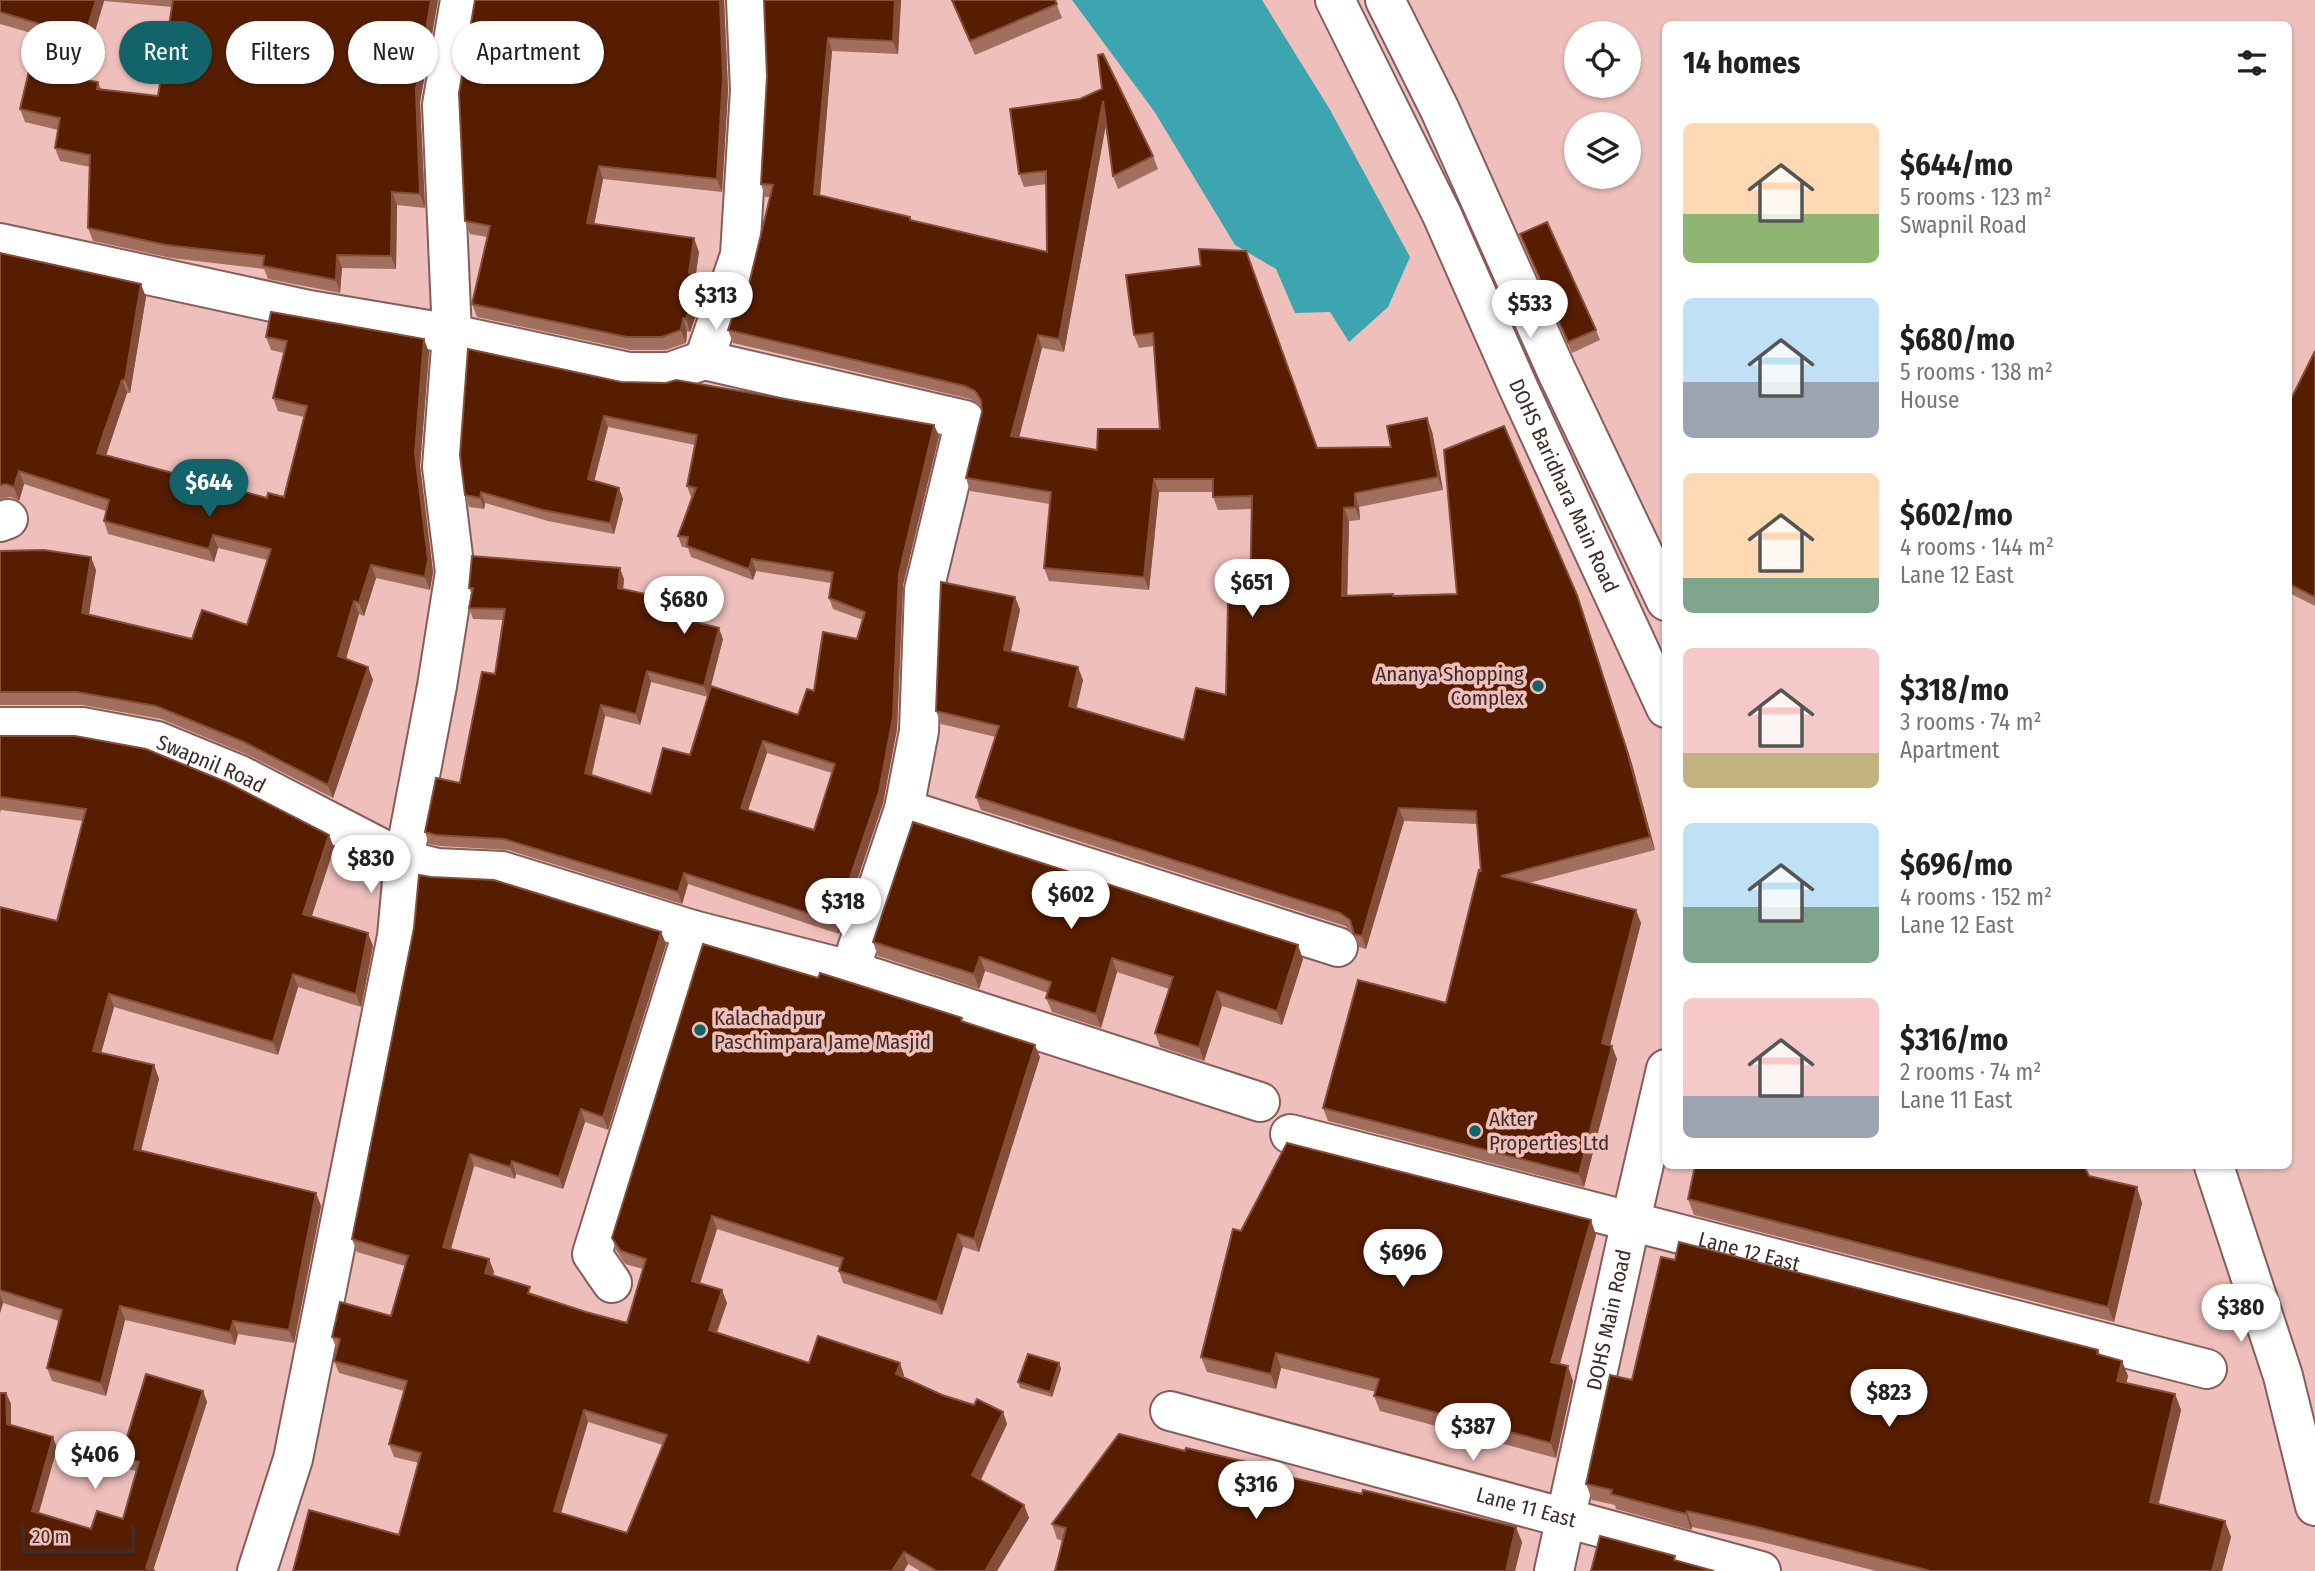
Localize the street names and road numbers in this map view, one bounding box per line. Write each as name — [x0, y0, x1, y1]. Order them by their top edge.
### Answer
street label: DOHS Baridhara Main Road — [1503, 375, 1624, 597]
street label: Swapnil Road — [153, 729, 270, 799]
street label: Lane 12 East — [1696, 1226, 1803, 1277]
street label: DOHS Main Road — [1581, 1247, 1637, 1393]
street label: Lane 11 East — [1473, 1481, 1579, 1533]

